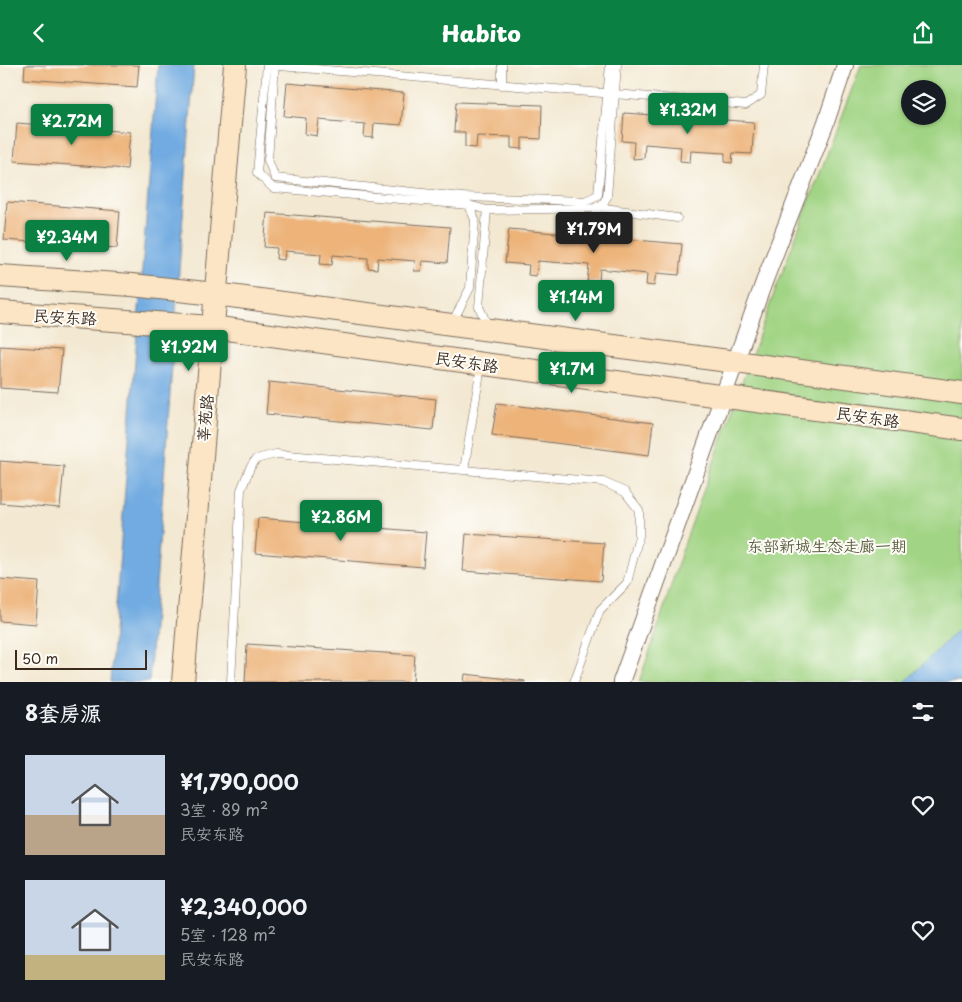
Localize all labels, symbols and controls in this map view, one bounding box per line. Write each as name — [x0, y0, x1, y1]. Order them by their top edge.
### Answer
text: Habito — [441, 16, 521, 49]
icon: back — [25, 19, 53, 47]
icon: share — [909, 19, 937, 47]
map controls — [901, 80, 946, 125]
button: layers — [901, 80, 946, 125]
pin: ¥1.32M — [647, 93, 729, 135]
text: ¥1.32M — [659, 97, 717, 121]
pin: ¥2.72M — [31, 103, 113, 146]
text: ¥2.72M — [42, 108, 102, 132]
pin: ¥1.79M — [553, 211, 635, 254]
text: ¥1.79M — [567, 216, 621, 240]
pin: ¥2.34M — [26, 219, 108, 262]
text: ¥2.34M — [36, 224, 98, 248]
pin: ¥1.14M — [535, 279, 617, 322]
text: ¥1.14M — [549, 284, 603, 308]
street label: 民安东路 — [32, 302, 98, 330]
pin: ¥1.92M — [148, 329, 230, 372]
text: ¥1.92M — [161, 334, 217, 358]
street label: 民安东路 — [434, 345, 500, 377]
pin: ¥1.7M — [537, 351, 607, 394]
text: ¥1.7M — [550, 356, 595, 380]
street label: 莘苑路 — [190, 393, 218, 443]
street label: 民安东路 — [835, 400, 901, 432]
pin: ¥2.86M — [300, 499, 382, 542]
text: ¥2.86M — [311, 504, 371, 528]
park label: 东部新城生态走廊一期 — [747, 533, 907, 557]
scale bar — [15, 647, 148, 670]
text: 50 m — [22, 648, 58, 669]
text: 8套房源 — [25, 696, 101, 728]
icon: filters — [909, 698, 937, 726]
text: ¥1,790,000 — [180, 765, 299, 797]
icon: home — [65, 775, 125, 835]
icon: heart — [909, 791, 937, 819]
text: 3室 · 89 m² — [180, 797, 268, 821]
text: 民安东路 — [180, 821, 244, 845]
text: ¥2,340,000 — [180, 890, 307, 922]
icon: home — [65, 900, 125, 960]
icon: heart — [909, 916, 937, 944]
text: 5室 · 128 m² — [180, 922, 276, 946]
text: 民安东路 — [180, 946, 244, 970]

